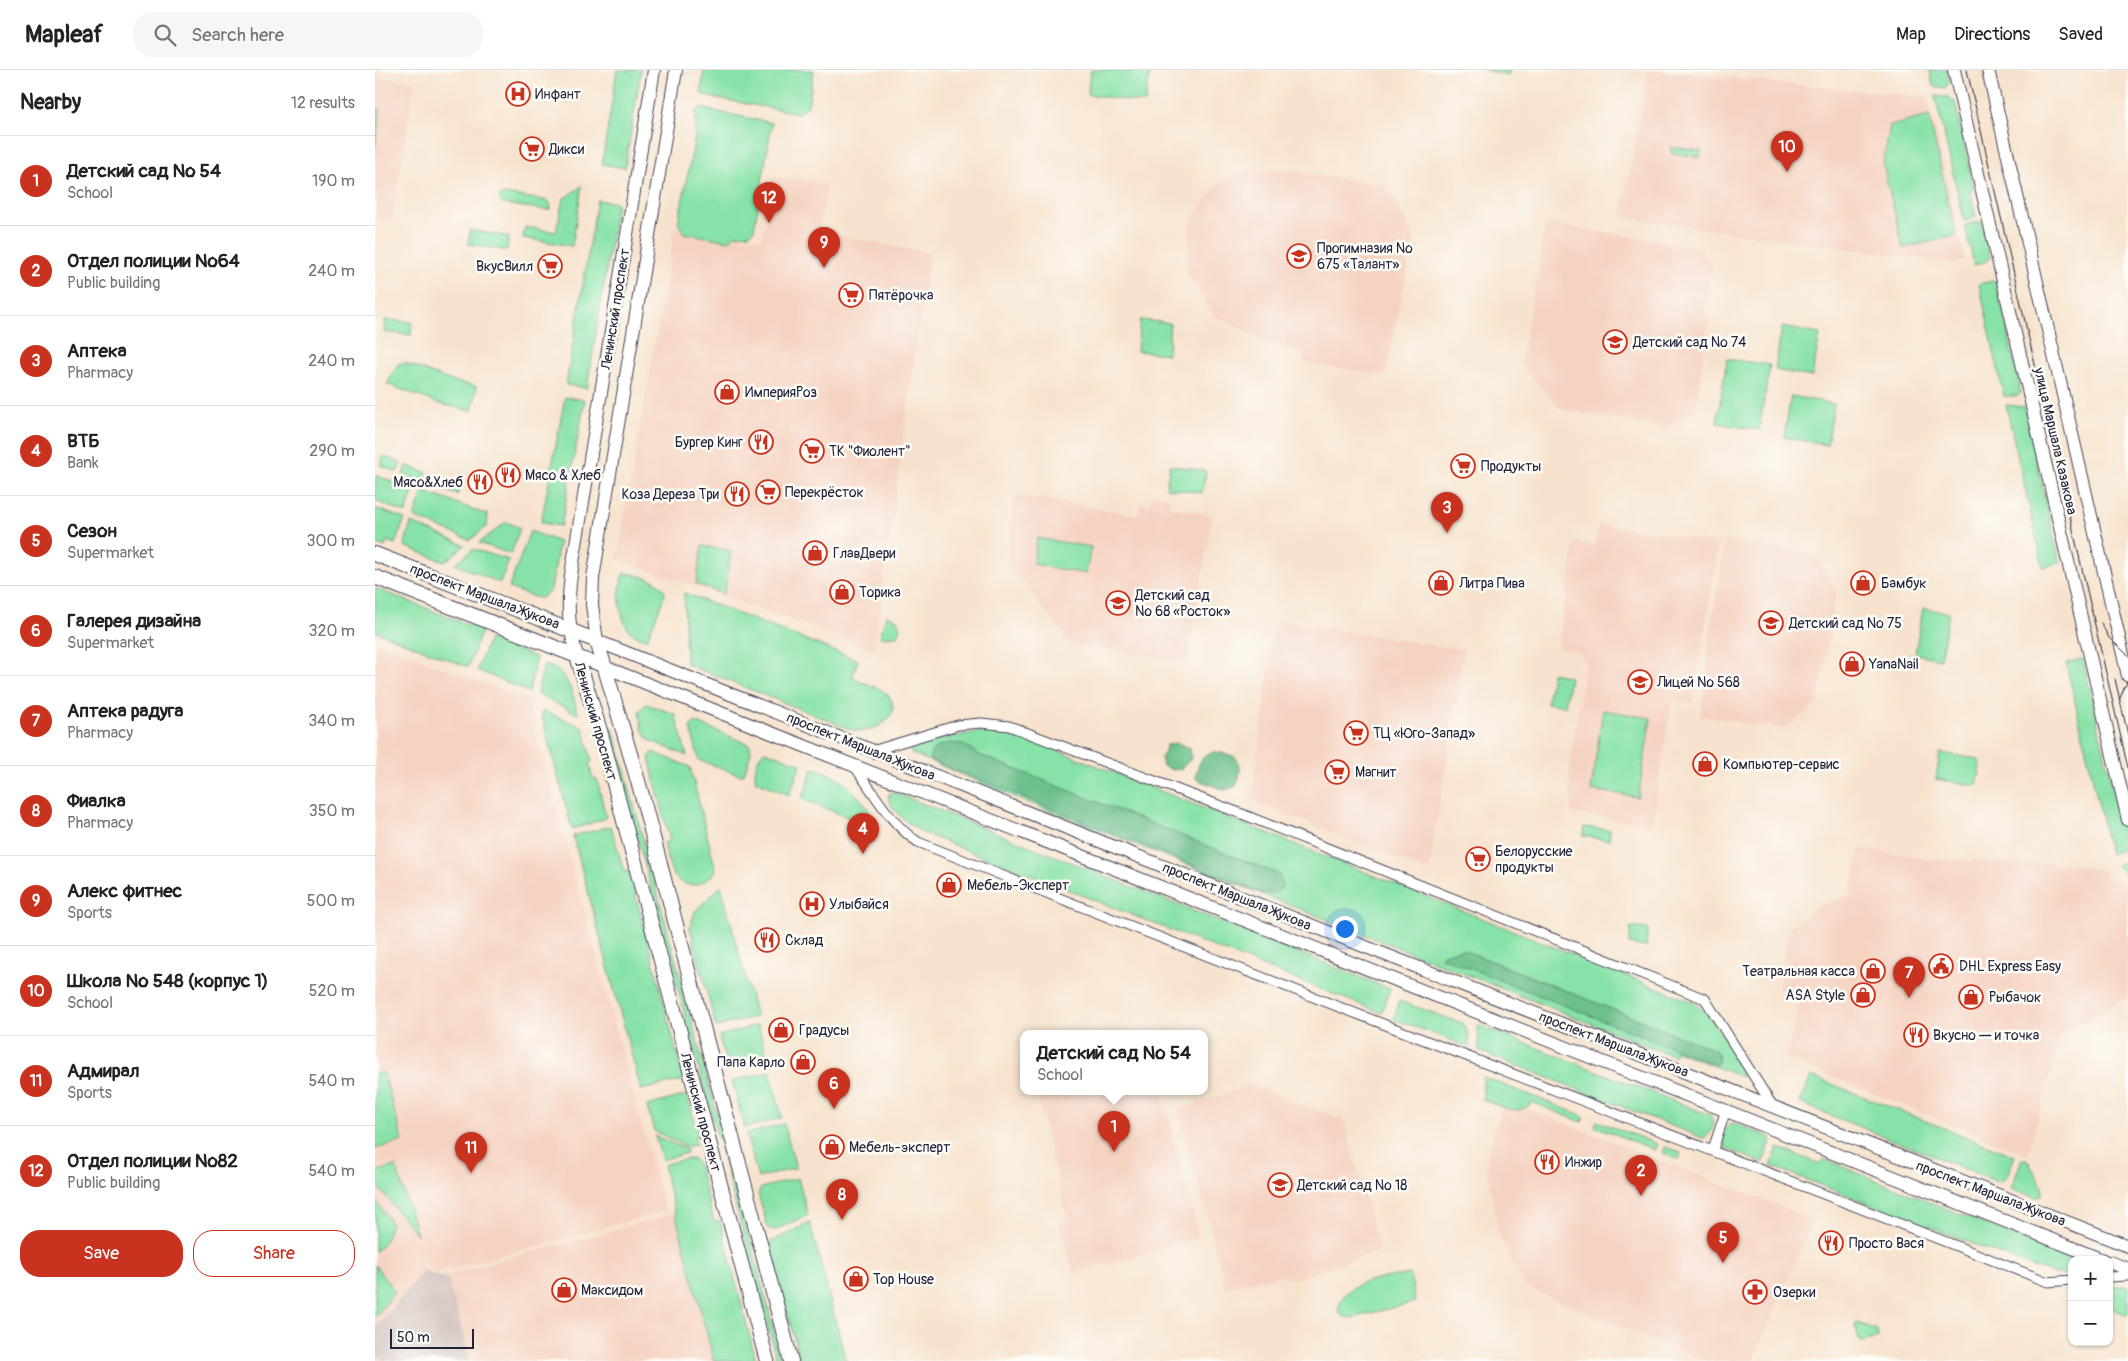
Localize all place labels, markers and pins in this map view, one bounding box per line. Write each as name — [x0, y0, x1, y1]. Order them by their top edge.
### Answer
hospital icon: Инфант — [505, 81, 531, 107]
place label: Инфант — [535, 86, 581, 103]
pin: 10 — [1771, 131, 1803, 172]
supermarket icon: Дикси — [519, 136, 545, 162]
place label: Дикси — [548, 141, 584, 158]
pin: 12 — [753, 182, 785, 223]
pin: 9 — [808, 227, 840, 268]
place label: Прогимназия № 675 «Талант» — [1317, 240, 1413, 273]
school or university icon: Прогимназия № 675 «Талант» — [1286, 243, 1312, 269]
supermarket icon: ВкусВилл — [537, 253, 563, 279]
place label: ВкусВилл — [476, 258, 533, 275]
supermarket icon: Пятёрочка — [838, 282, 864, 308]
place label: Пятёрочка — [869, 287, 933, 304]
school or university icon: Детский сад № 74 — [1602, 329, 1628, 355]
place label: Детский сад № 74 — [1632, 334, 1746, 351]
shop icon: ИмперияРоз — [714, 379, 740, 405]
place label: ИмперияРоз — [745, 384, 817, 401]
restaurant icon: Бургер Кинг — [748, 429, 774, 455]
place label: Бургер Кинг — [675, 434, 743, 451]
supermarket icon: ТК "Фиолент" — [799, 438, 825, 464]
place label: ТК "Фиолент" — [829, 443, 911, 460]
supermarket icon: Продукты — [1450, 453, 1476, 479]
place label: Продукты — [1481, 458, 1541, 475]
restaurant icon: Мясо & Хлеб — [495, 462, 521, 488]
place label: Мясо & Хлеб — [525, 467, 601, 484]
restaurant icon: Мясо&Хлеб — [467, 469, 493, 495]
place label: Мясо&Хлеб — [393, 474, 463, 491]
supermarket icon: Перекрёсток — [755, 479, 781, 505]
restaurant icon: Коза Дереза Три — [724, 481, 750, 507]
place label: Перекрёсток — [785, 484, 864, 501]
place label: Коза Дереза Три — [621, 486, 719, 503]
pin: 3 — [1431, 492, 1463, 533]
shop icon: ГлавДвери — [802, 540, 828, 566]
place label: ГлавДвери — [833, 545, 896, 562]
shop icon: Литра Пива — [1428, 570, 1454, 596]
shop icon: Бамбук — [1850, 570, 1876, 596]
place label: Литра Пива — [1458, 575, 1525, 592]
place label: Бамбук — [1881, 575, 1926, 592]
shop icon: Торика — [829, 579, 855, 605]
place label: Торика — [859, 584, 901, 601]
place label: Детский сад № 68 «Росток» — [1134, 587, 1230, 620]
school or university icon: Детский сад № 68 «Росток» — [1105, 590, 1131, 616]
school or university icon: Детский сад № 75 — [1758, 610, 1784, 636]
place label: Детский сад № 75 — [1788, 615, 1902, 632]
shop icon: YanaNail — [1839, 651, 1865, 677]
place label: YanaNail — [1868, 656, 1919, 673]
school or university icon: Лицей № 568 — [1627, 669, 1653, 695]
place label: Лицей № 568 — [1656, 674, 1740, 691]
supermarket icon: ТЦ «Юго-Запад» — [1343, 720, 1369, 746]
place label: ТЦ «Юго-Запад» — [1373, 725, 1475, 742]
shop icon: Компьютер-сервис — [1692, 751, 1718, 777]
place label: Компьютер-сервис — [1723, 756, 1840, 773]
supermarket icon: Магнит — [1324, 759, 1350, 785]
place label: Магнит — [1355, 764, 1397, 781]
pin: 4 — [847, 813, 879, 854]
place label: Белорусские продукты — [1495, 843, 1572, 876]
supermarket icon: Белорусские продукты — [1465, 846, 1491, 872]
shop icon: Мебель-Эксперт — [936, 872, 962, 898]
place label: Мебель-Эксперт — [967, 877, 1069, 894]
hospital icon: Улыбайся — [799, 891, 825, 917]
place label: Улыбайся — [829, 896, 889, 913]
restaurant icon: Склад — [754, 927, 780, 953]
place label: Склад — [785, 932, 824, 949]
public building icon: DHL Express Easy — [1928, 953, 1954, 979]
pin: 7 — [1893, 957, 1925, 998]
shop icon: Театральная касса — [1860, 958, 1886, 984]
place label: DHL Express Easy — [1959, 958, 2061, 975]
place label: Театральная касса — [1742, 963, 1855, 980]
shop icon: ASA Style — [1850, 982, 1876, 1008]
shop icon: Рыбачок — [1958, 984, 1984, 1010]
place label: ASA Style — [1786, 987, 1845, 1004]
place label: Рыбачок — [1989, 989, 2041, 1006]
shop icon: Градусы — [768, 1017, 794, 1043]
place label: Градусы — [799, 1022, 849, 1039]
restaurant icon: Вкусно — и точка — [1903, 1022, 1929, 1048]
place label: Вкусно — и точка — [1933, 1027, 2039, 1044]
shop icon: Папа Карло — [790, 1049, 816, 1075]
place label: Папа Карло — [717, 1054, 785, 1071]
pin: 6 — [818, 1068, 850, 1109]
pin: 1 — [1098, 1111, 1130, 1152]
pin: 11 — [455, 1132, 487, 1173]
shop icon: Мебель-эксперт — [819, 1134, 845, 1160]
place label: Мебель-эксперт — [849, 1139, 950, 1156]
restaurant icon: Инжир — [1534, 1149, 1560, 1175]
place label: Инжир — [1565, 1154, 1603, 1171]
pin: 2 — [1625, 1155, 1657, 1196]
school or university icon: Детский сад № 18 — [1267, 1172, 1293, 1198]
place label: Детский сад № 18 — [1296, 1177, 1407, 1194]
pin: 8 — [826, 1179, 858, 1220]
pin: 5 — [1707, 1222, 1739, 1263]
restaurant icon: Просто Вася — [1818, 1230, 1844, 1256]
place label: Просто Вася — [1849, 1235, 1924, 1252]
shop icon: Top House — [843, 1266, 869, 1292]
place label: Top House — [873, 1271, 934, 1288]
shop icon: Максидом — [551, 1277, 577, 1303]
pharmacy icon: Озерки — [1742, 1279, 1768, 1305]
place label: Максидом — [581, 1282, 643, 1299]
place label: Озерки — [1773, 1284, 1816, 1301]

